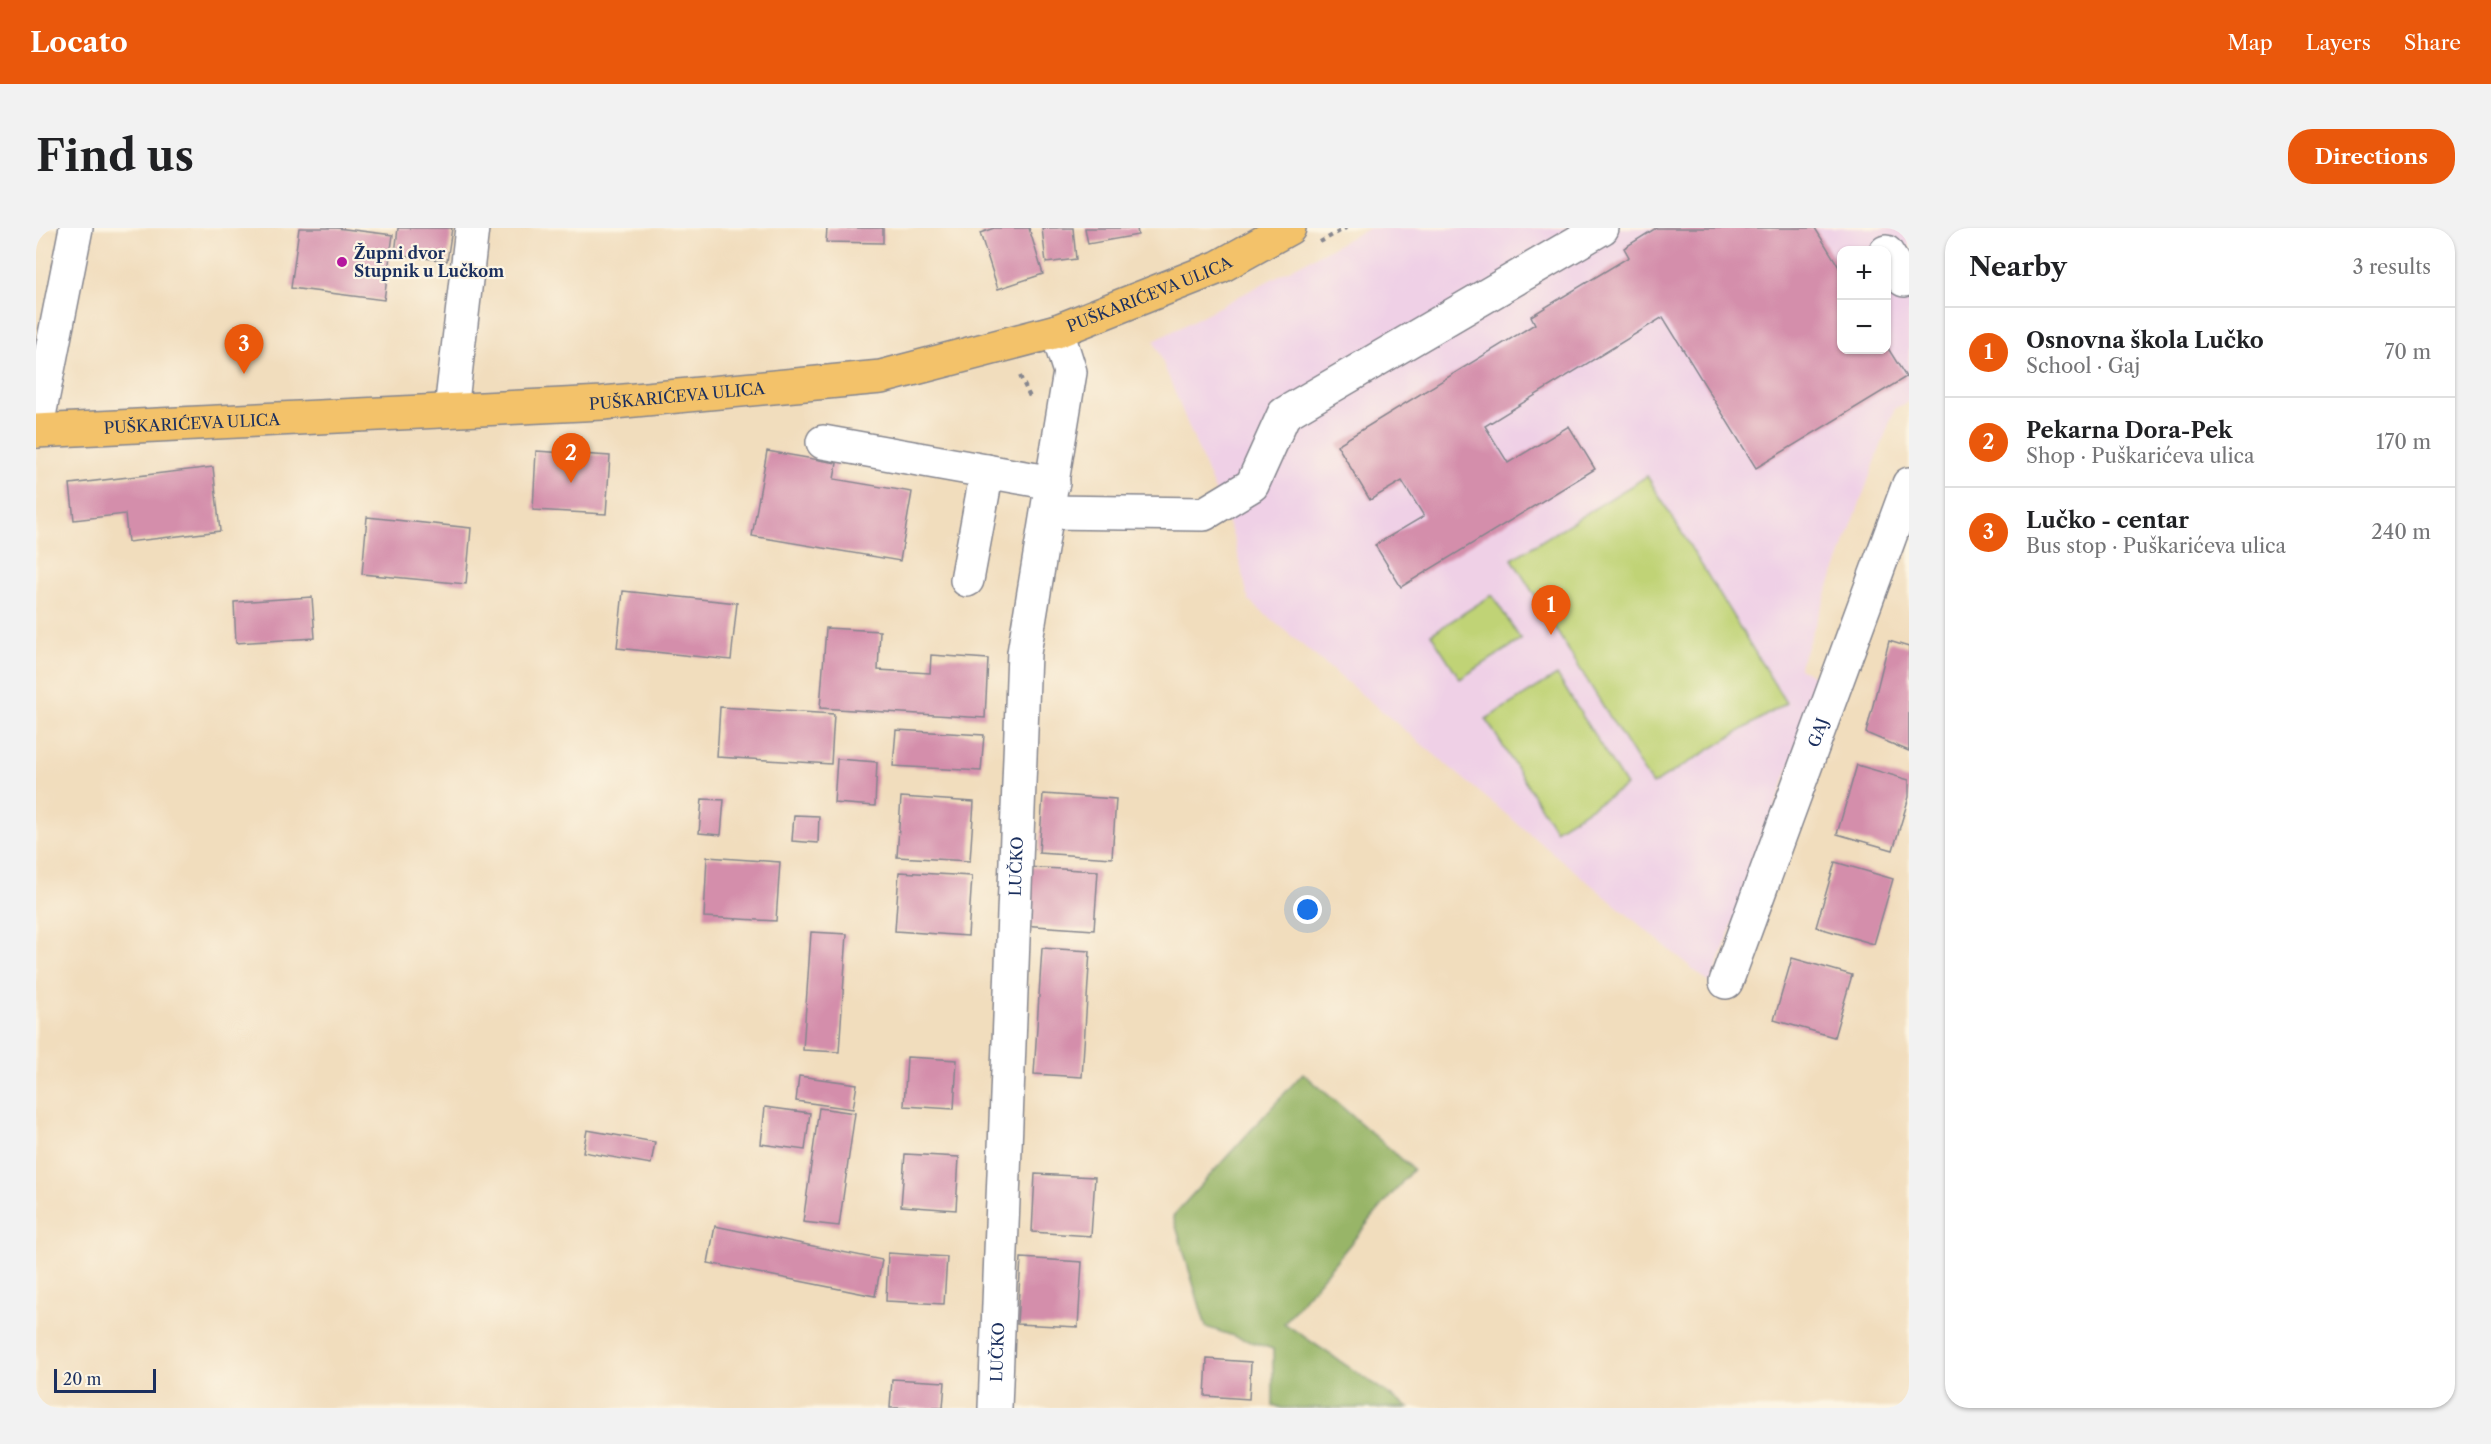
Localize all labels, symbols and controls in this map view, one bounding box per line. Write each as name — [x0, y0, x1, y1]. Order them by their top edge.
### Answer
text: Locato — [30, 25, 128, 59]
text: Map — [2228, 30, 2273, 55]
text: Layers — [2306, 30, 2371, 55]
text: Share — [2404, 30, 2461, 55]
button: Directions — [2288, 129, 2455, 184]
text: Find us — [36, 130, 194, 182]
place label: Župni dvor Stupnik u Lučkom — [354, 242, 504, 281]
map controls — [1837, 246, 1891, 354]
button: + — [1837, 246, 1891, 300]
street label: PUŠKARIĆEVA ULICA — [1064, 251, 1236, 336]
text: Nearby — [1969, 251, 2067, 283]
marker: Župni dvor Stupnik u Lučkom — [335, 255, 349, 269]
text: 3 results — [2353, 255, 2431, 279]
button: − — [1837, 300, 1891, 354]
pin: 3 — [224, 324, 264, 374]
text: Osnovna škola Lučko — [2026, 327, 2264, 354]
text: 1 — [1984, 340, 1993, 364]
text: 70 m — [2385, 340, 2431, 364]
text: School · Gaj — [2026, 354, 2140, 378]
street label: PUŠKARIĆEVA ULICA — [589, 378, 767, 414]
street label: PUŠKARIĆEVA ULICA — [103, 409, 282, 438]
text: Pekarna Dora-Pek — [2026, 417, 2233, 444]
text: 2 — [1983, 430, 1994, 454]
text: 170 m — [2376, 430, 2431, 454]
pin: 2 — [552, 434, 590, 483]
text: Shop · Puškarićeva ulica — [2026, 444, 2255, 468]
text: Lučko - centar — [2026, 507, 2189, 534]
text: 3 — [1983, 520, 1994, 544]
text: 240 m — [2371, 520, 2431, 544]
text: Bus stop · Puškarićeva ulica — [2026, 534, 2286, 558]
pin: 1 — [1532, 586, 1570, 635]
street label: GAJ — [1803, 715, 1832, 750]
street label: LUČKO — [1005, 836, 1027, 897]
your location — [1293, 895, 1322, 924]
street label: LUČKO — [986, 1322, 1008, 1382]
scale bar — [54, 1366, 156, 1394]
text: 20 m — [63, 1369, 102, 1389]

